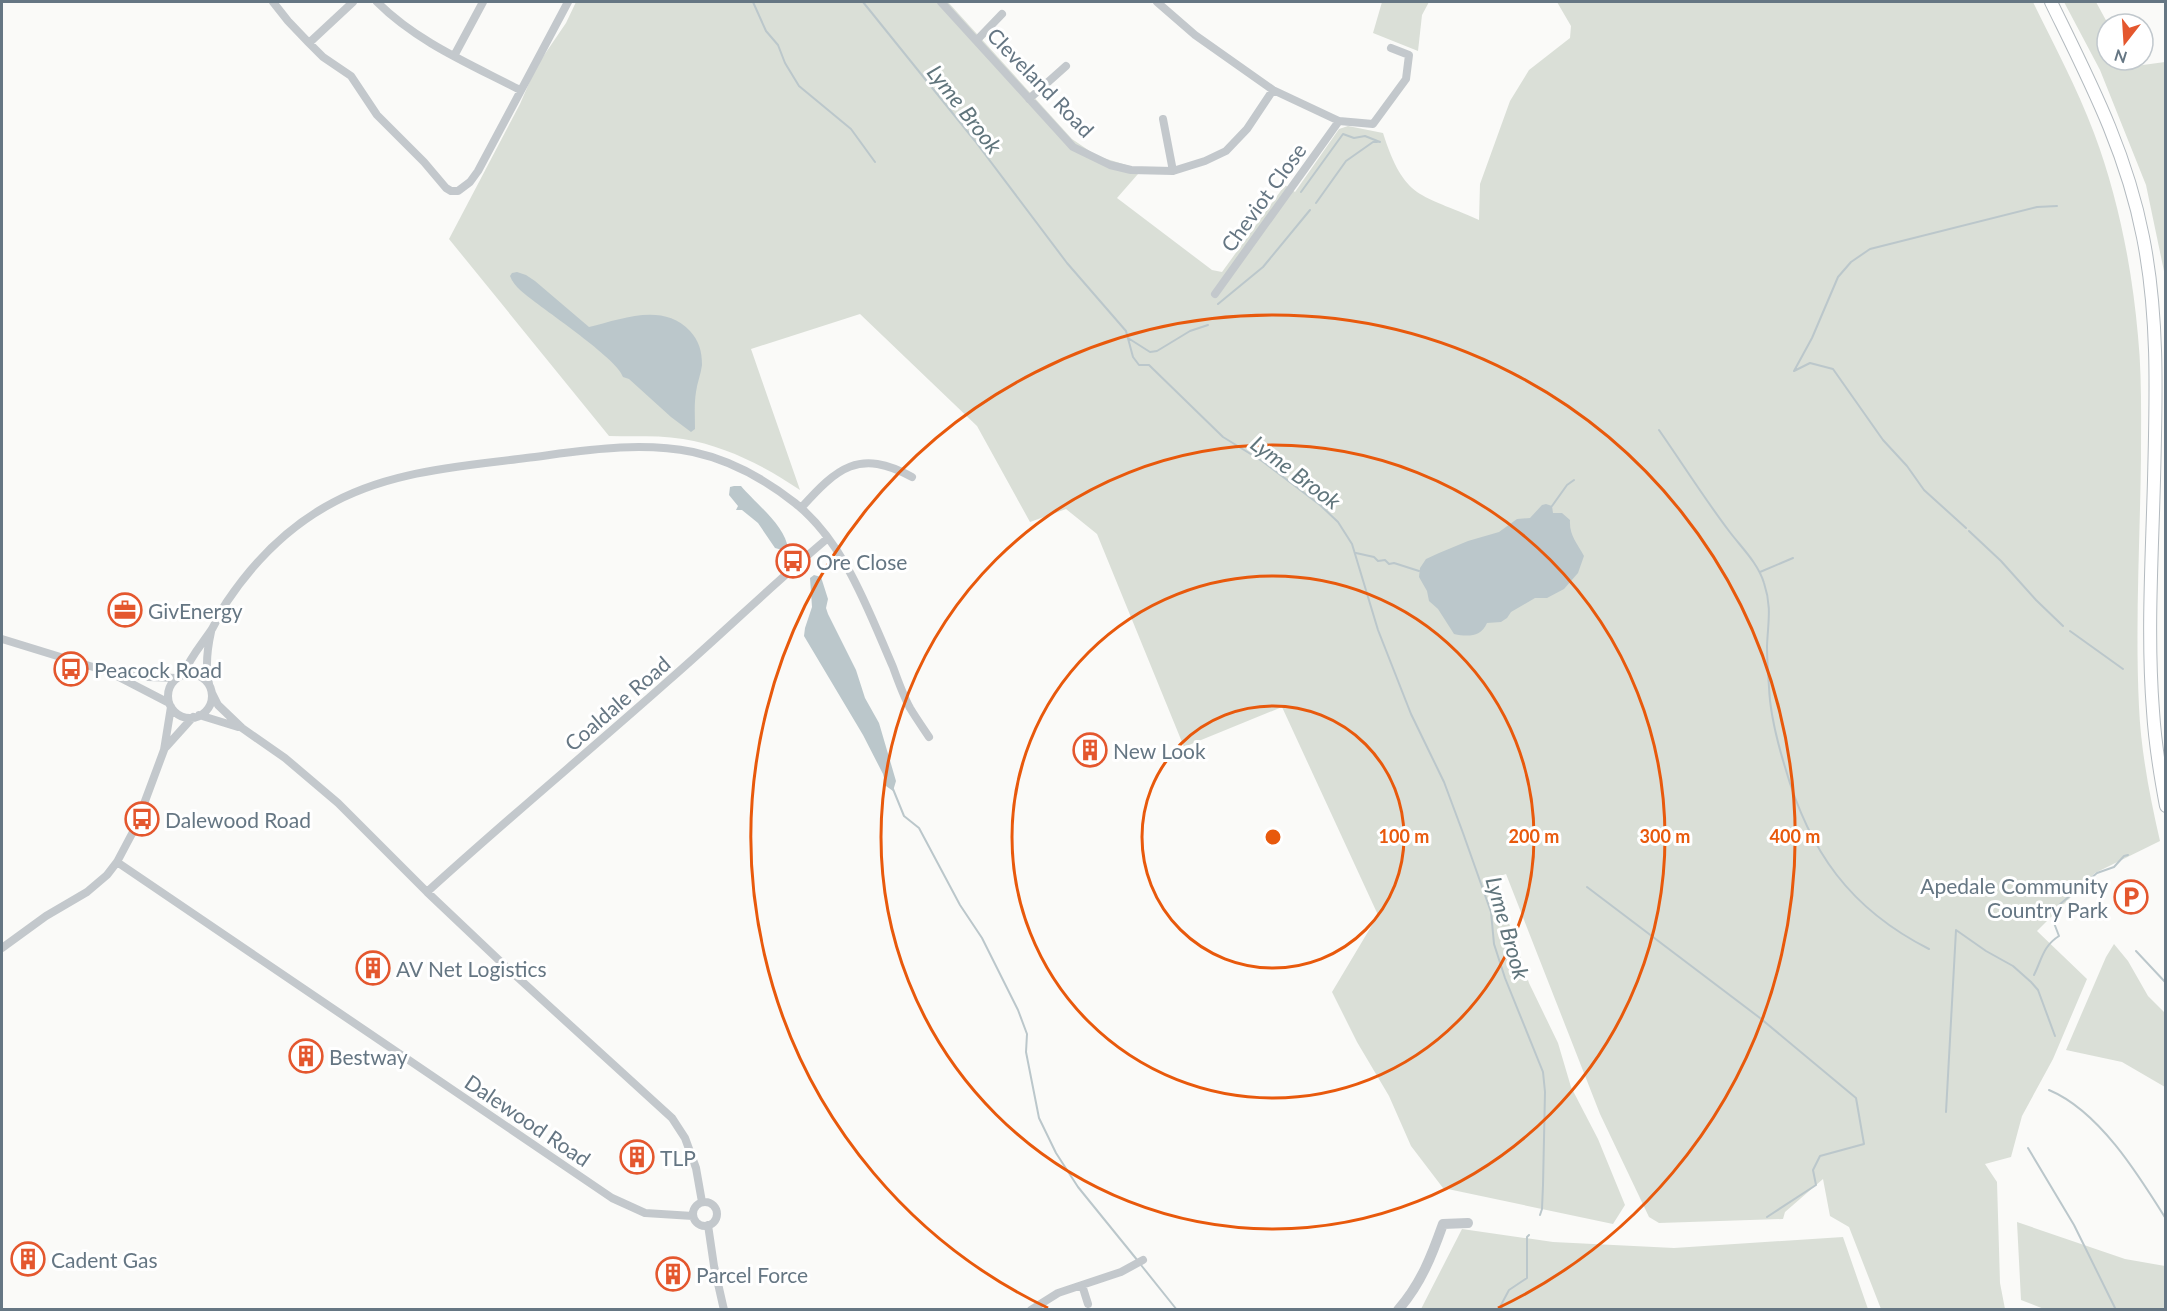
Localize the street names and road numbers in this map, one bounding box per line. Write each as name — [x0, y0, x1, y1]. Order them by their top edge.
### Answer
street label: Cleveland Road — [983, 22, 1099, 142]
street label: Cheviot Close — [1215, 138, 1311, 256]
street label: Coaldale Road — [559, 650, 675, 756]
street label: Dalewood Road — [461, 1069, 595, 1171]

